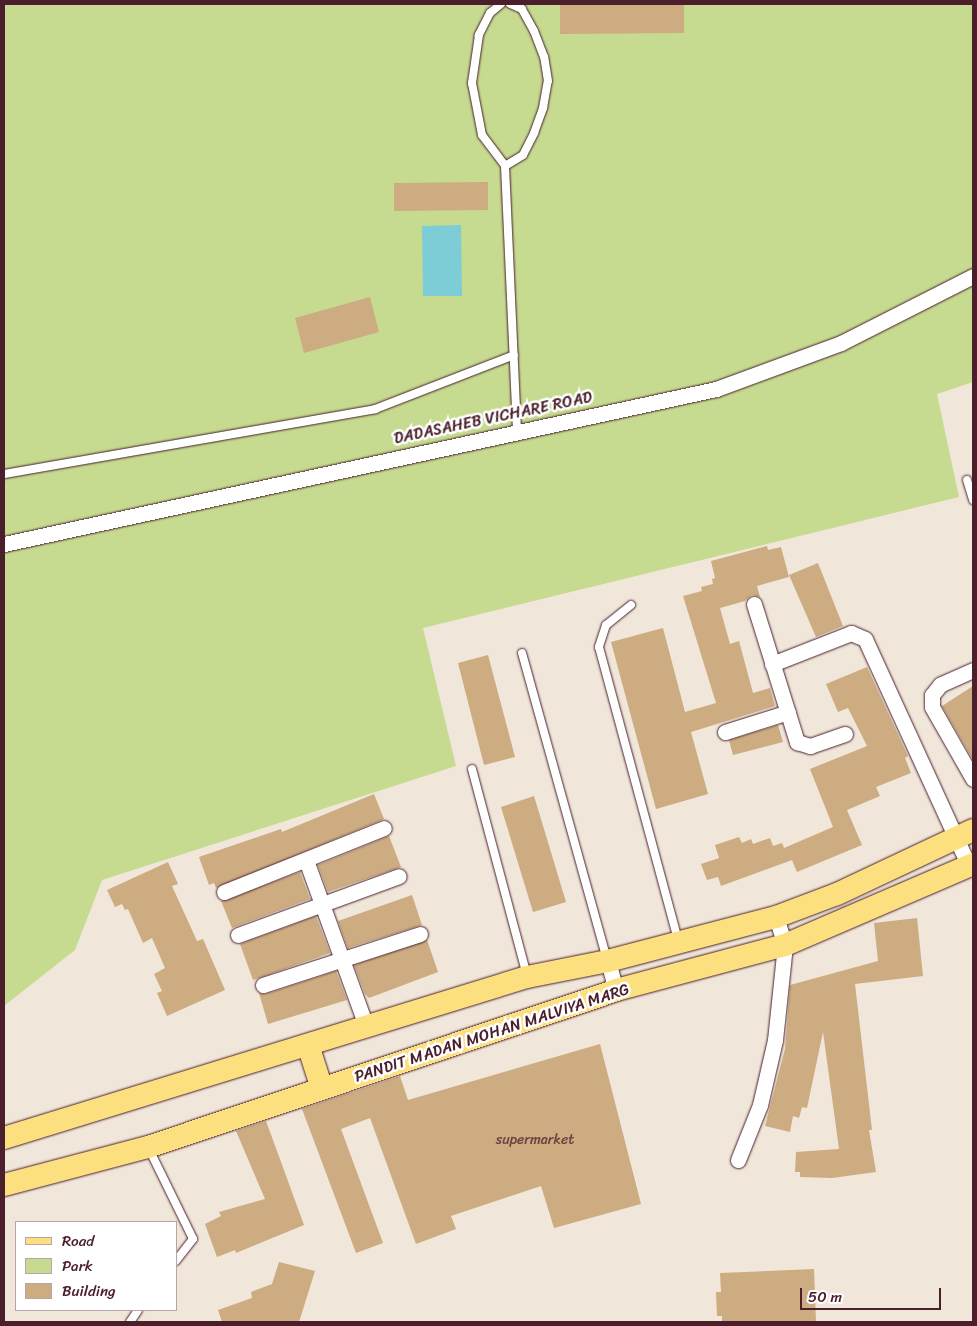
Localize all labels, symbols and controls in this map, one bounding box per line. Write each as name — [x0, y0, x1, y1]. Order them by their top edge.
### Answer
street label: DADASAHEB VICHARE ROAD — [391, 387, 595, 449]
street label: PANDIT MADAN MOHAN MALVIYA MARG — [353, 980, 631, 1086]
house number: supermarket — [496, 1132, 574, 1148]
legend — [15, 1221, 178, 1311]
text: Road — [62, 1228, 94, 1254]
text: Park — [62, 1253, 93, 1279]
text: Building — [62, 1278, 116, 1304]
scale bar — [802, 1278, 943, 1310]
text: 50 m — [808, 1284, 842, 1310]

